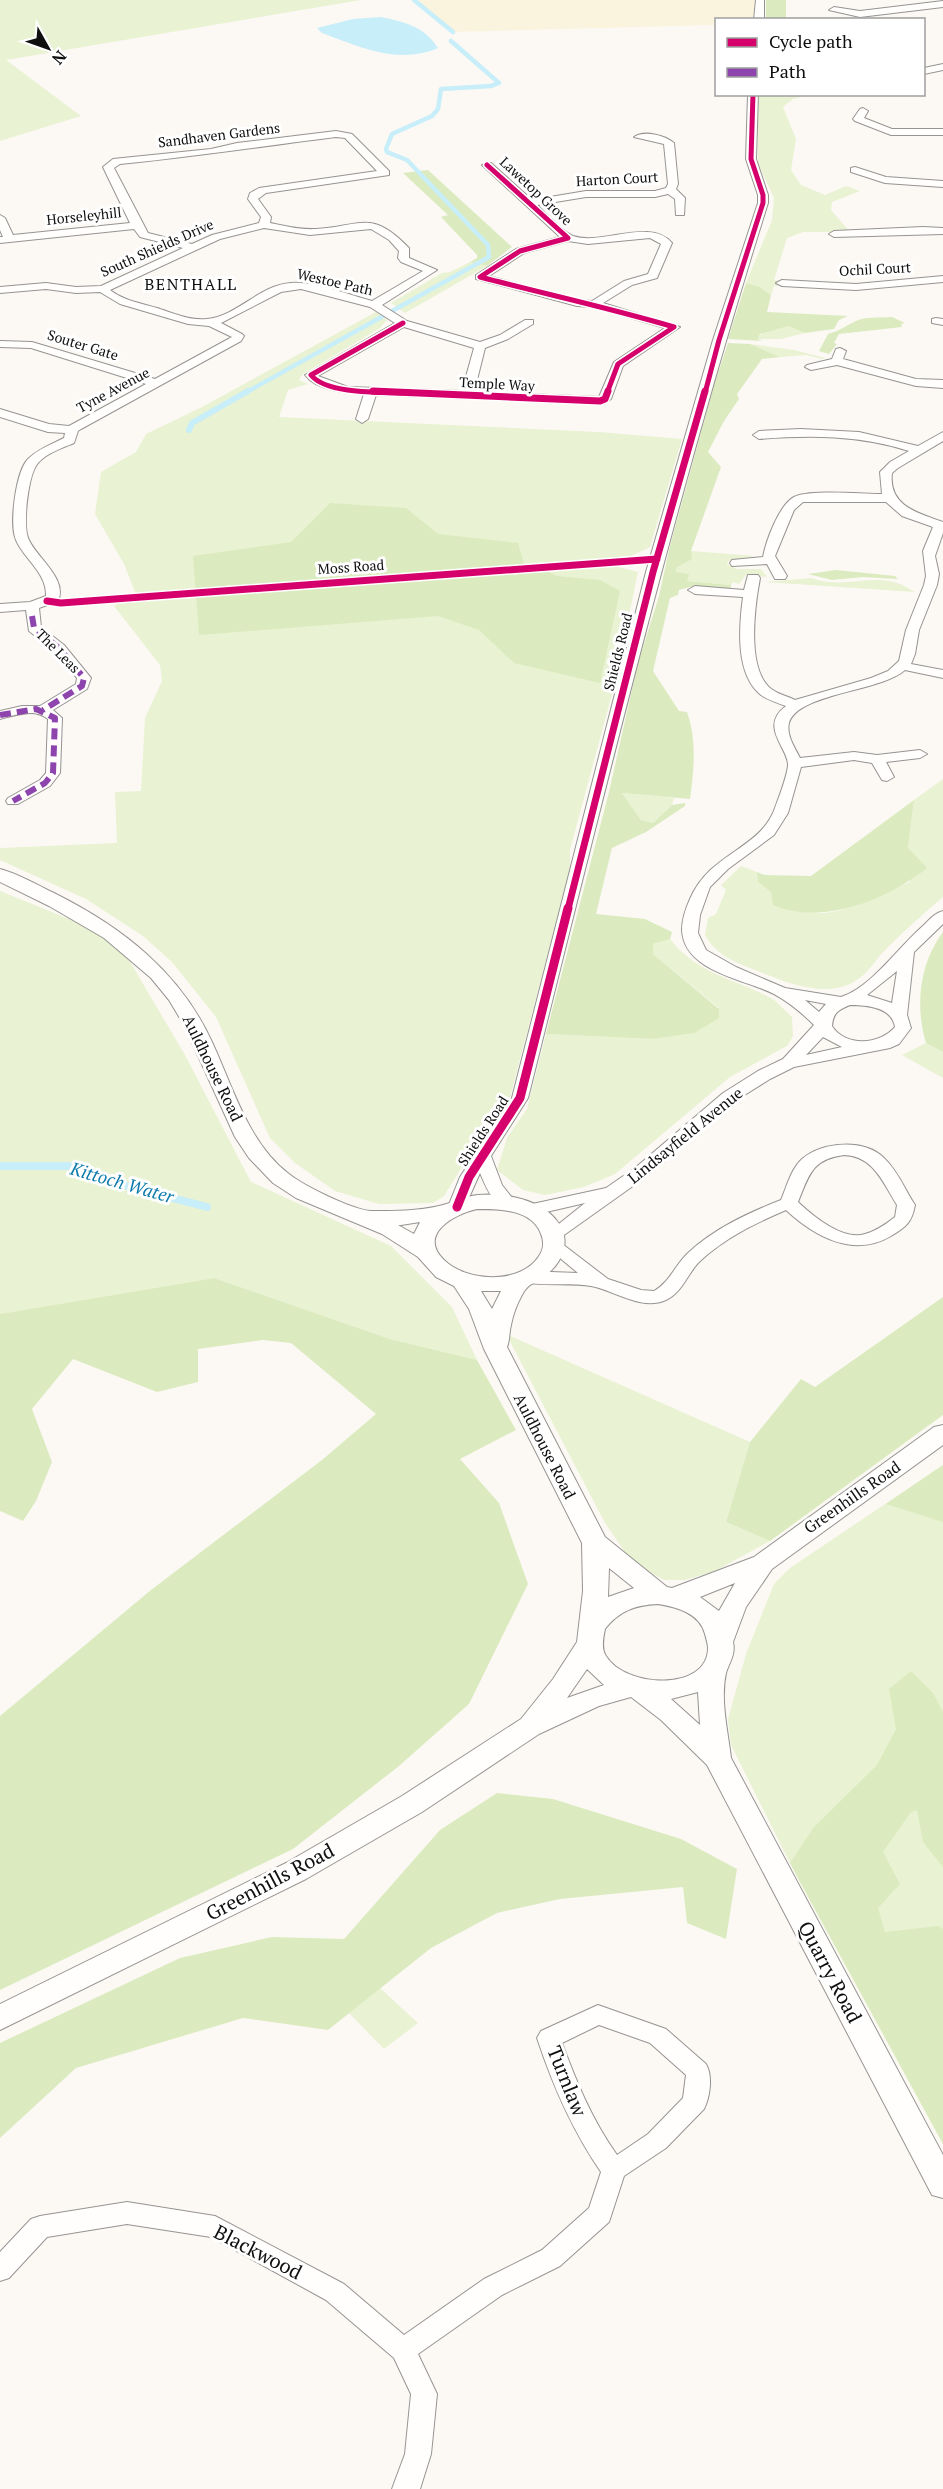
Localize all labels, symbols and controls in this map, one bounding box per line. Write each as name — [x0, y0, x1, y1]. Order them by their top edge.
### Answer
north arrow — [18, 18, 78, 78]
legend — [715, 18, 925, 96]
text: Cycle path — [769, 29, 853, 53]
text: N — [47, 46, 72, 69]
text: Path — [769, 59, 806, 83]
street label: Sandhaven Gardens — [157, 118, 281, 151]
street label: Lawetop Grove — [496, 152, 577, 229]
street label: Harton Court — [575, 167, 659, 190]
street label: Horseleyhill — [45, 202, 122, 229]
street label: South Shields Drive — [97, 214, 216, 281]
street label: Ochil Court — [839, 257, 912, 280]
street label: Westoe Path — [295, 264, 375, 299]
district label: BENTHALL — [145, 273, 237, 295]
street label: Souter Gate — [45, 325, 121, 364]
street label: Tyne Avenue — [73, 362, 153, 417]
street label: Temple Way — [459, 372, 536, 395]
street label: Moss Road — [317, 555, 385, 578]
street label: Shields Road — [599, 611, 636, 693]
street label: The Leas — [32, 624, 85, 677]
street label: Auldhouse Road — [178, 1011, 248, 1125]
street label: Lindsayfield Avenue — [623, 1082, 747, 1188]
street label: Shields Road — [453, 1092, 512, 1169]
water label: Kittoch Water — [67, 1156, 178, 1209]
street label: Auldhouse Road — [509, 1389, 581, 1503]
street label: Greenhills Road — [799, 1455, 905, 1538]
street label: Greenhills Road — [201, 1836, 339, 1927]
street label: Quarry Road — [792, 1916, 869, 2027]
street label: Turnlaw — [541, 2042, 594, 2120]
street label: Blackwood — [210, 2218, 307, 2285]

